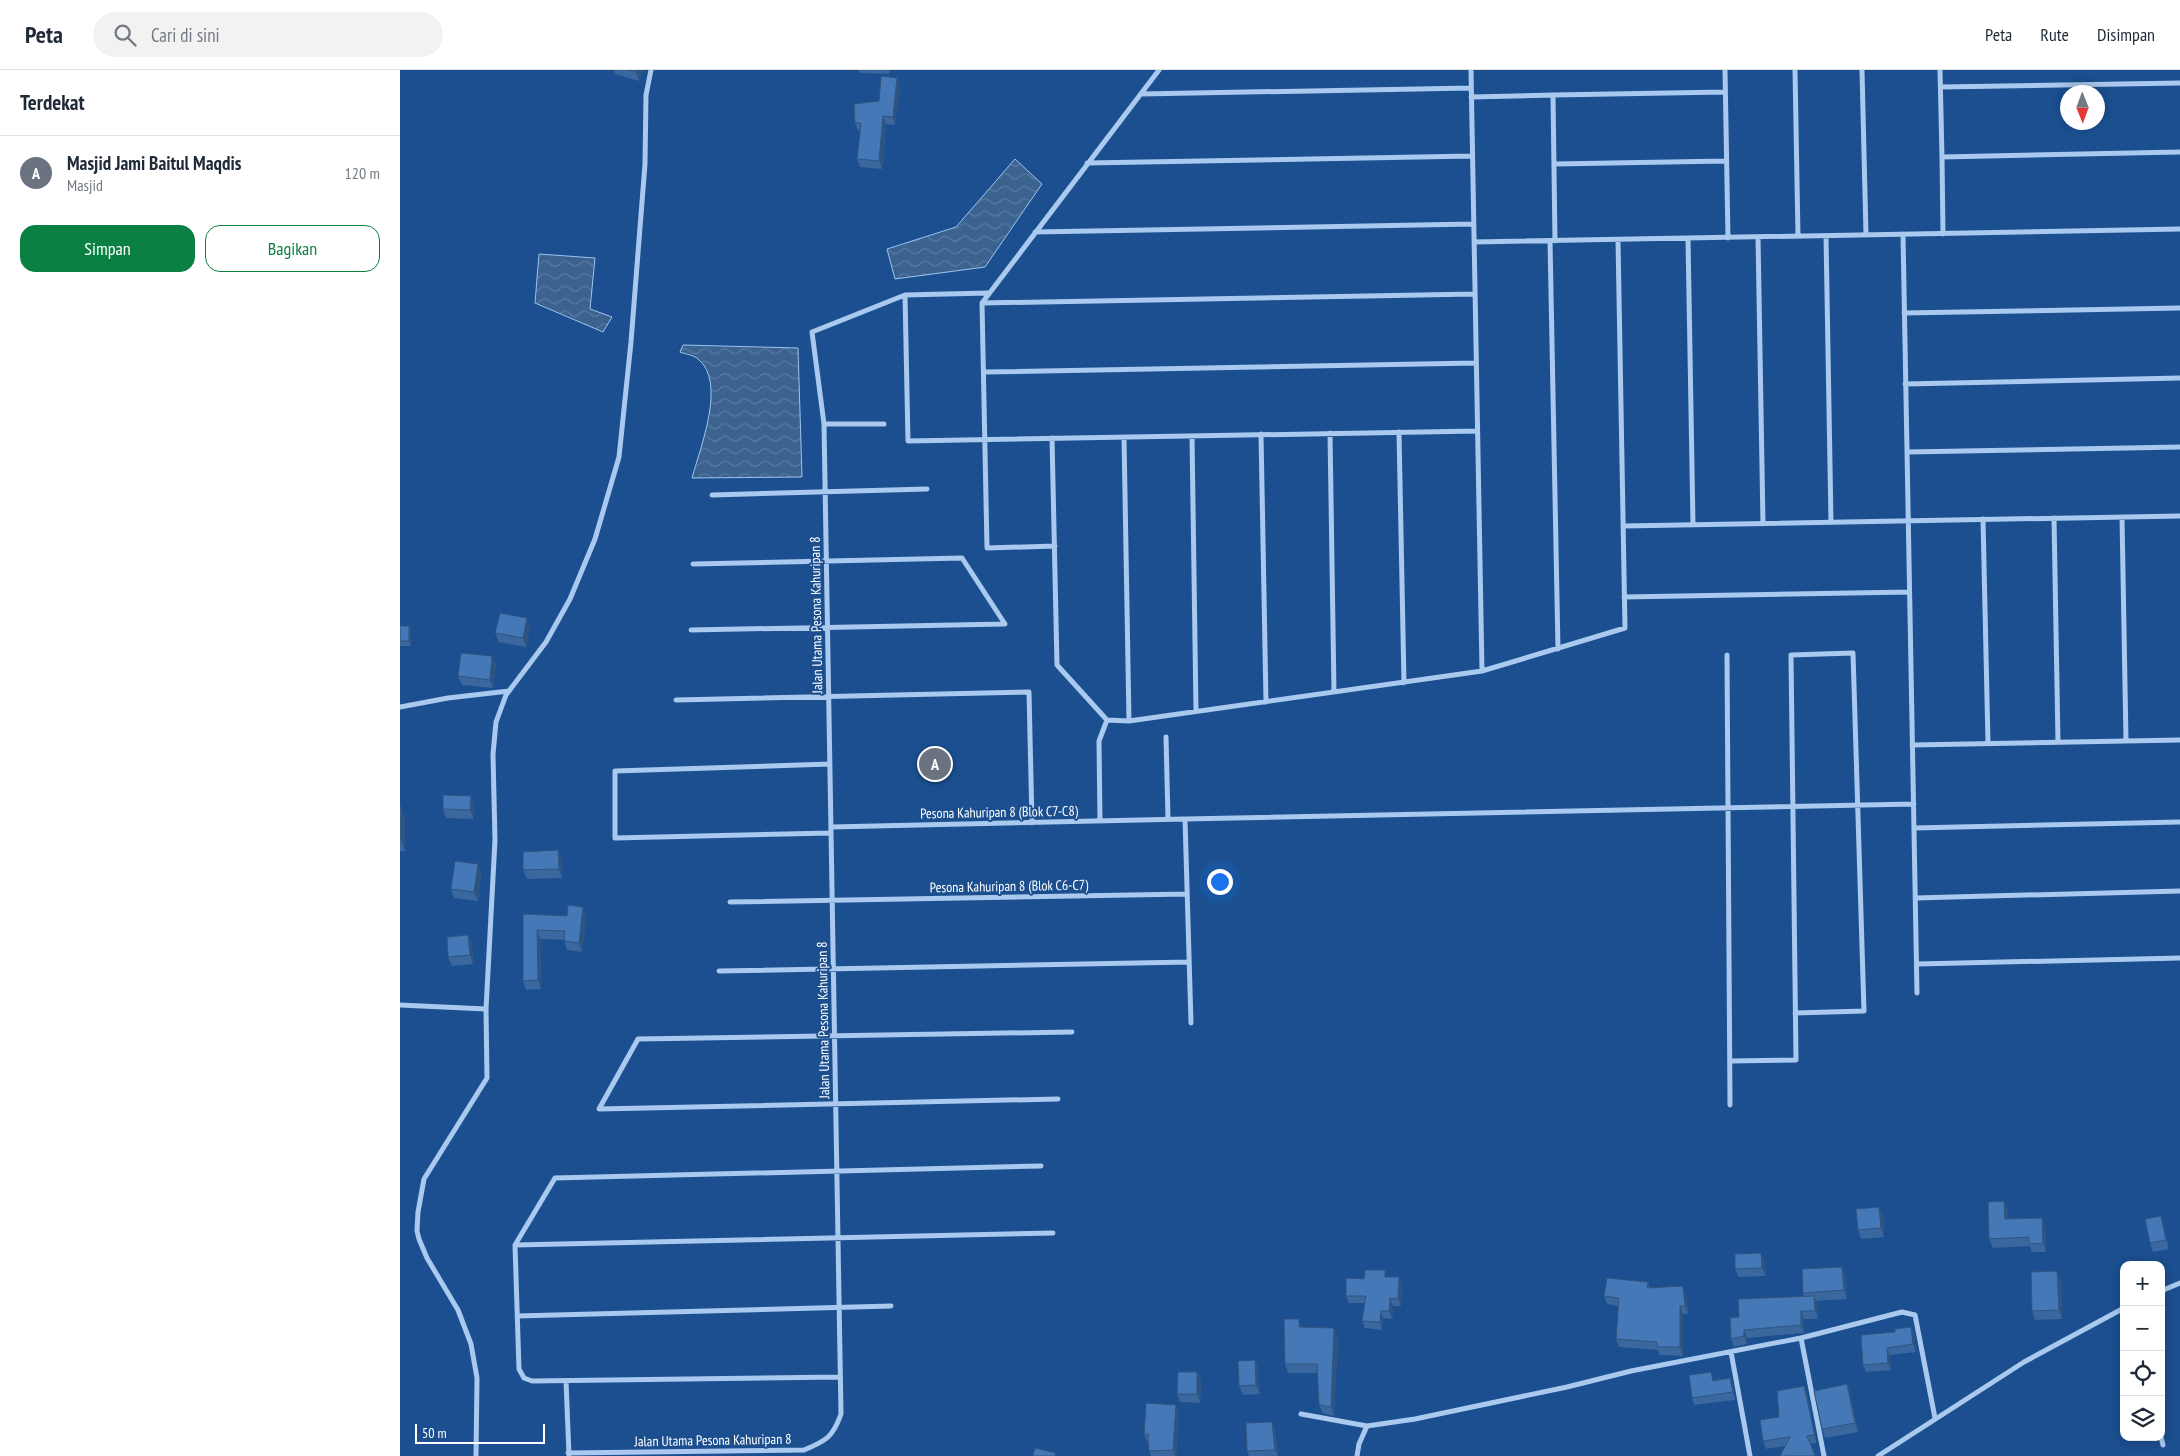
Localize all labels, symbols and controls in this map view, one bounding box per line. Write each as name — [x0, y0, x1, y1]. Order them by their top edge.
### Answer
search box — [93, 12, 443, 57]
text: Peta — [25, 19, 63, 50]
icon: search — [111, 21, 139, 49]
text: Cari di sini — [151, 23, 220, 47]
text: Peta — [1985, 23, 2012, 46]
text: Rute — [2040, 23, 2069, 46]
text: Disimpan — [2097, 23, 2155, 46]
north arrow — [2060, 85, 2105, 130]
text: Terdekat — [20, 89, 85, 116]
text: Masjid Jami Baitul Maqdis — [67, 151, 241, 175]
text: A — [32, 163, 40, 183]
text: 120 m — [345, 163, 380, 183]
text: Masjid — [67, 175, 103, 195]
button: Simpan — [20, 225, 195, 272]
button: Bagikan — [205, 225, 380, 272]
street label: Jalan Utama Pesona Kahuripan 8 — [806, 536, 826, 695]
pin: A — [919, 745, 951, 783]
street label: Pesona Kahuripan 8 (Blok C7-C8) — [920, 802, 1079, 822]
your location — [1207, 869, 1233, 895]
street label: Pesona Kahuripan 8 (Blok C6-C7) — [930, 876, 1089, 896]
street label: Jalan Utama Pesona Kahuripan 8 — [813, 941, 833, 1100]
map controls — [2120, 1261, 2165, 1441]
button: + — [2120, 1261, 2165, 1306]
button: − — [2120, 1306, 2165, 1351]
button: locate — [2120, 1351, 2165, 1396]
button: layers — [2120, 1396, 2165, 1441]
scale bar — [415, 1421, 545, 1444]
text: 50 m — [422, 1424, 447, 1442]
street label: Jalan Utama Pesona Kahuripan 8 — [633, 1430, 792, 1450]

